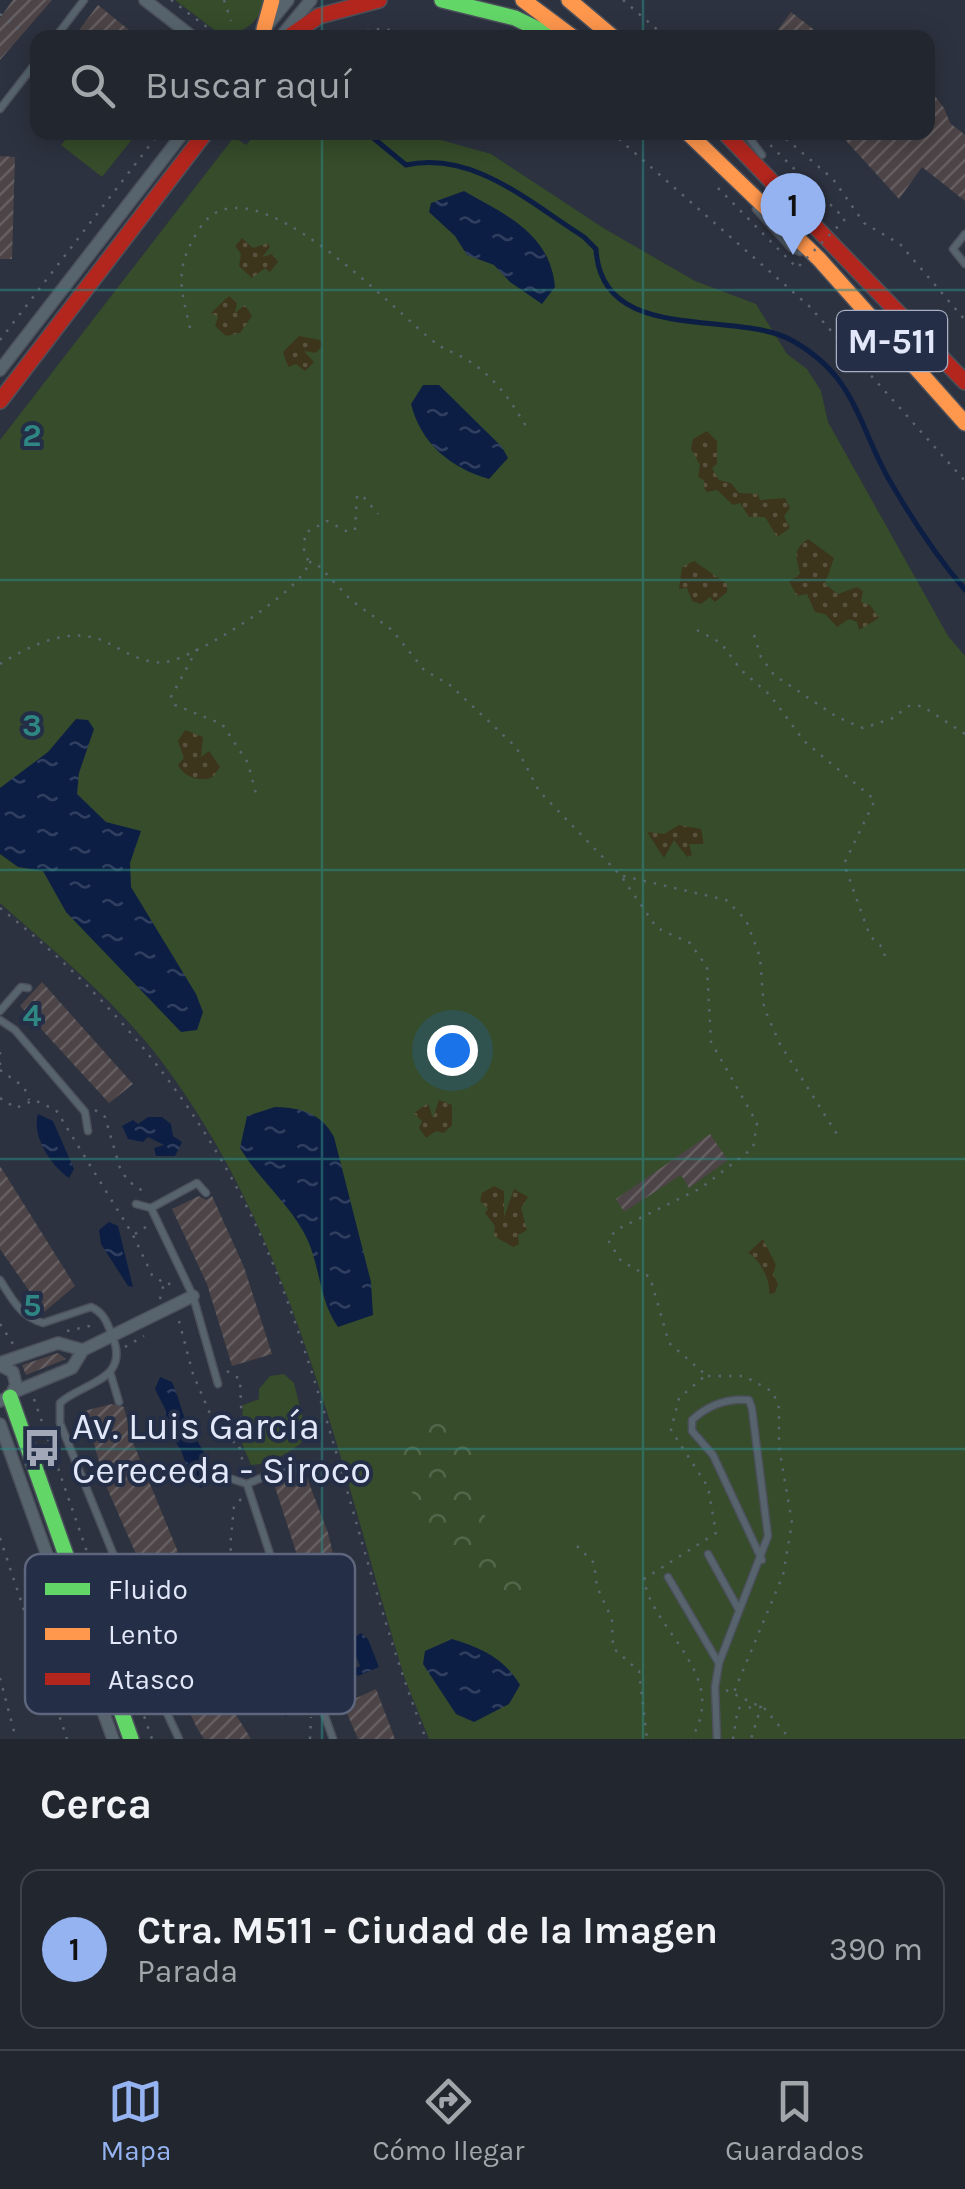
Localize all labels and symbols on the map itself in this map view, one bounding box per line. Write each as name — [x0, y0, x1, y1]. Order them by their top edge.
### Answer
pin: 1 — [760, 172, 826, 255]
road number: M-511 — [837, 311, 947, 371]
text: 2 — [22, 417, 42, 454]
text: 3 — [22, 707, 42, 744]
text: 4 — [22, 997, 42, 1034]
your location — [427, 1025, 478, 1076]
text: 5 — [23, 1287, 41, 1324]
place label: Av. Luis García Cereceda - Siroco — [72, 1404, 371, 1493]
bus stop icon: Av. Luis García Cereceda - Siroco — [21, 1427, 63, 1469]
legend — [25, 1554, 355, 1714]
text: Fluido — [108, 1573, 188, 1606]
text: Lento — [108, 1618, 178, 1651]
text: Atasco — [108, 1663, 195, 1696]

